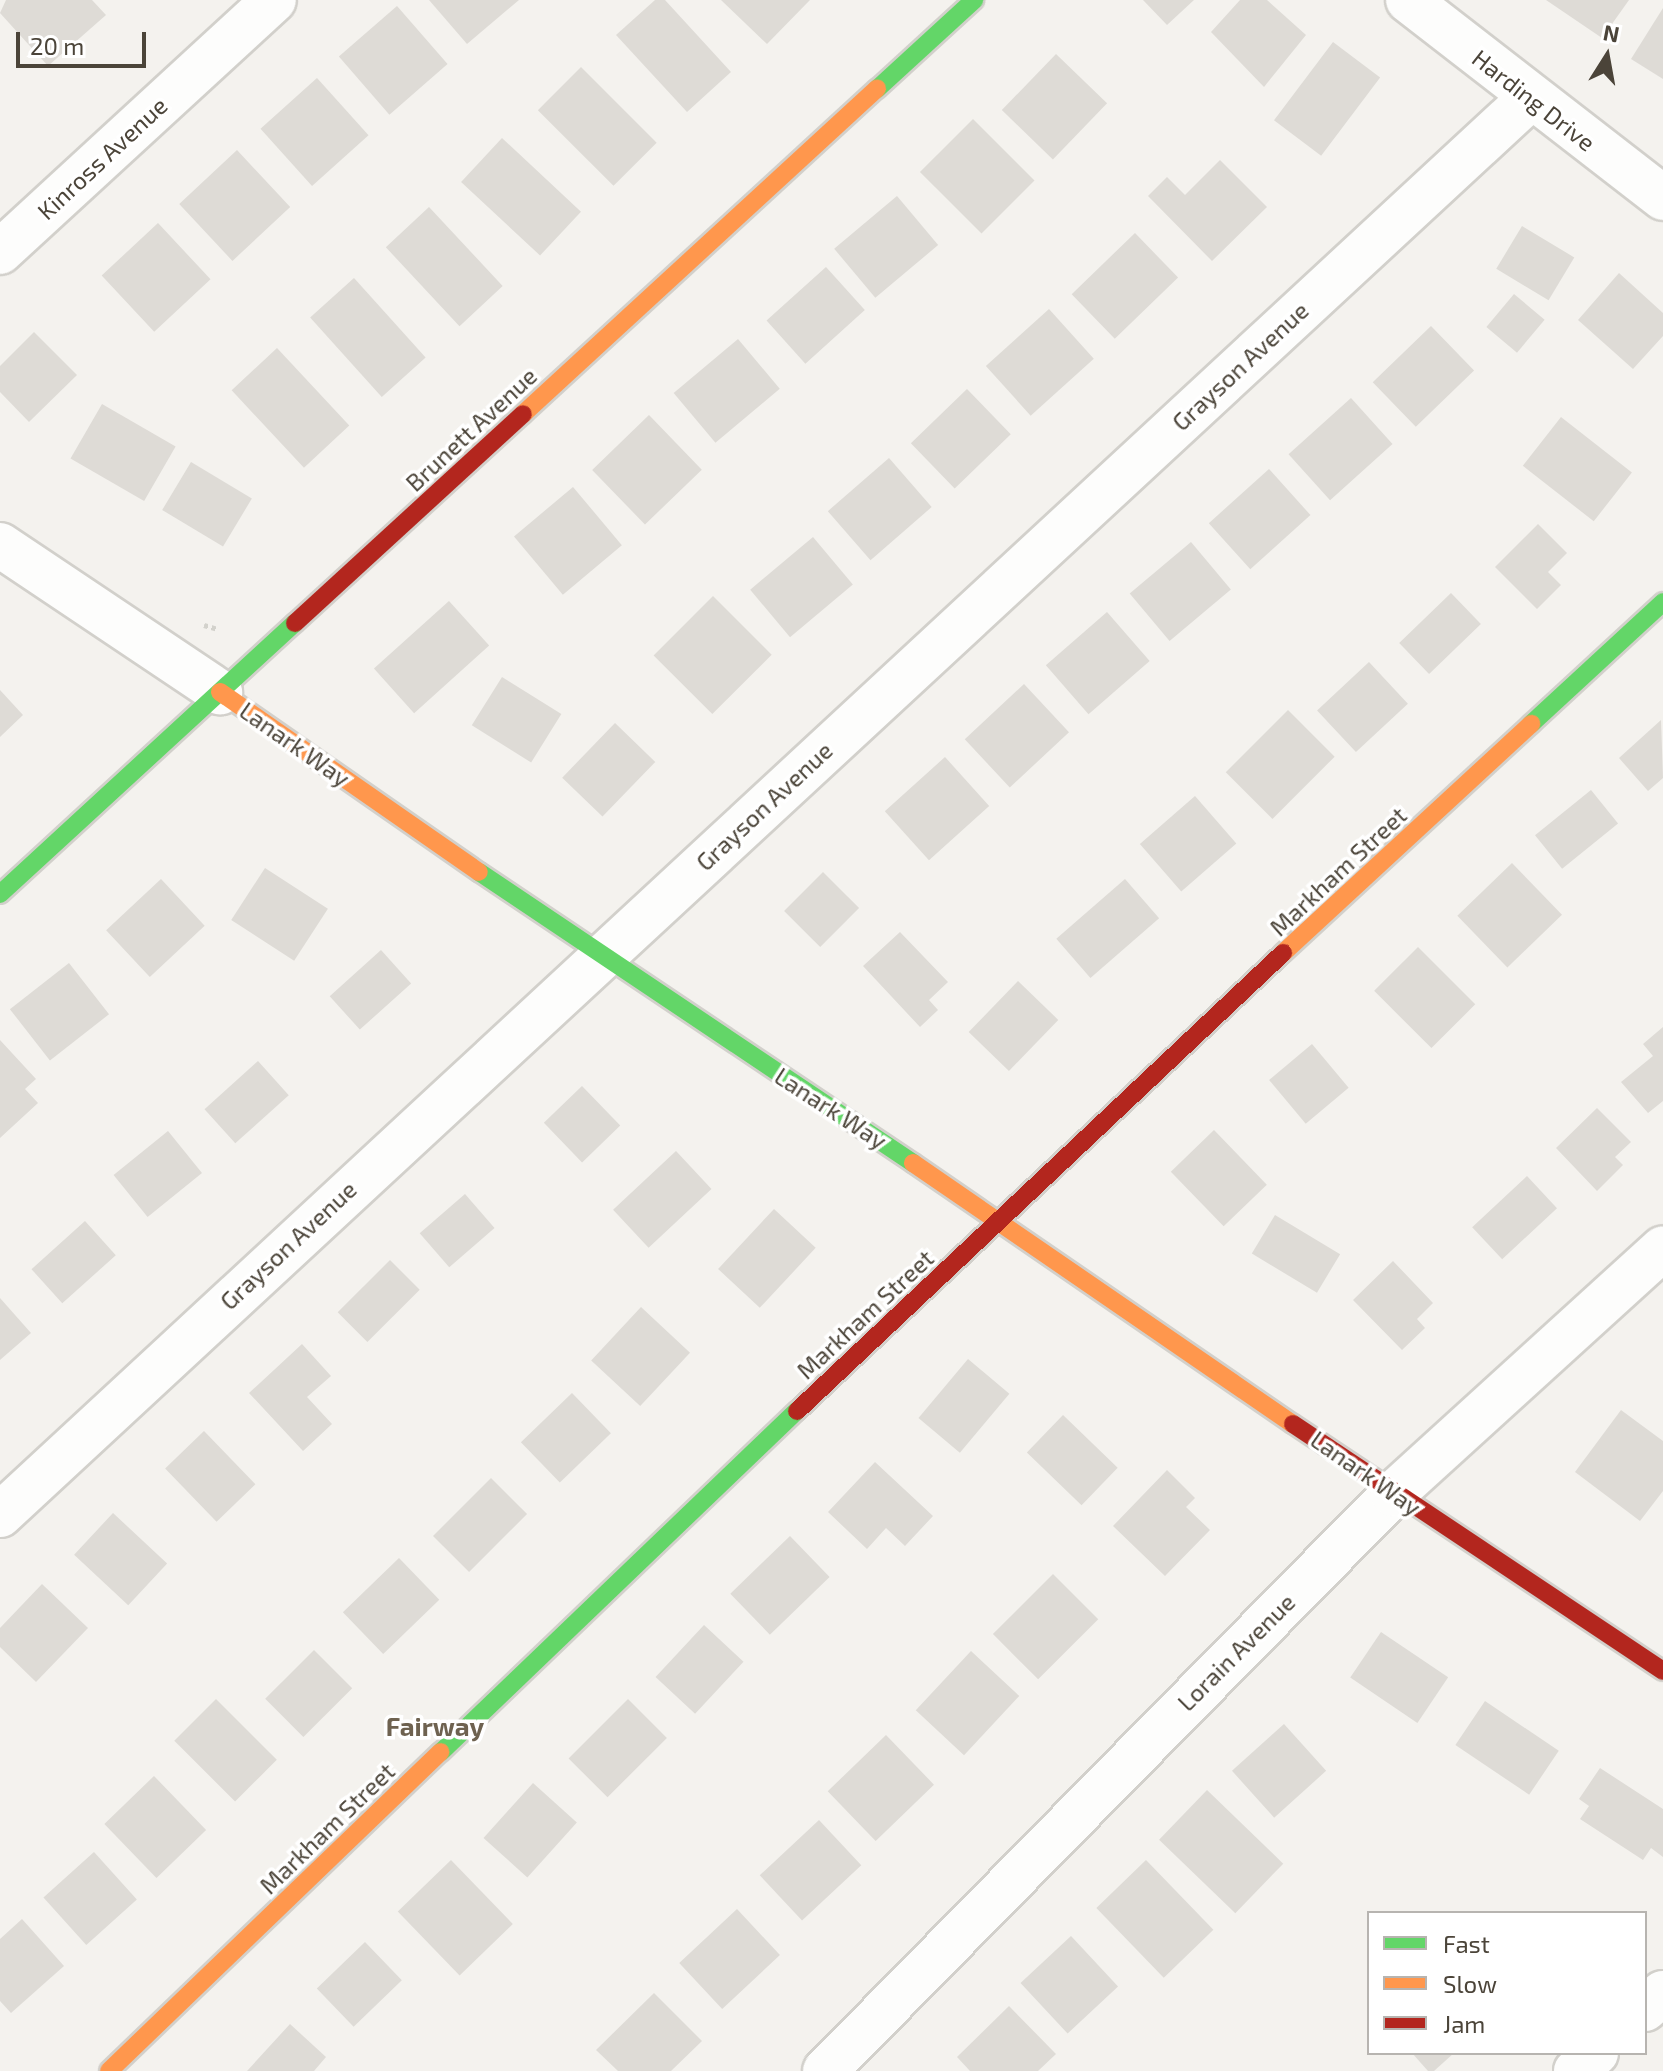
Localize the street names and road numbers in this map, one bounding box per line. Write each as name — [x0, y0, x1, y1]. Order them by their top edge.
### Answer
street label: Harding Drive — [1467, 43, 1601, 157]
street label: Kinross Avenue — [31, 90, 173, 226]
street label: Grayson Avenue — [1166, 295, 1314, 437]
street label: Brunett Avenue — [399, 361, 543, 497]
street label: Lanark Way — [234, 695, 356, 793]
street label: Grayson Avenue — [690, 735, 838, 877]
street label: Markham Street — [1264, 800, 1412, 942]
street label: Lanark Way — [769, 1061, 893, 1155]
street label: Grayson Avenue — [214, 1174, 362, 1316]
street label: Markham Street — [791, 1243, 939, 1385]
street label: Lanark Way — [1305, 1424, 1427, 1522]
street label: Lorain Avenue — [1171, 1587, 1301, 1717]
street label: Markham Street — [254, 1756, 400, 1900]

